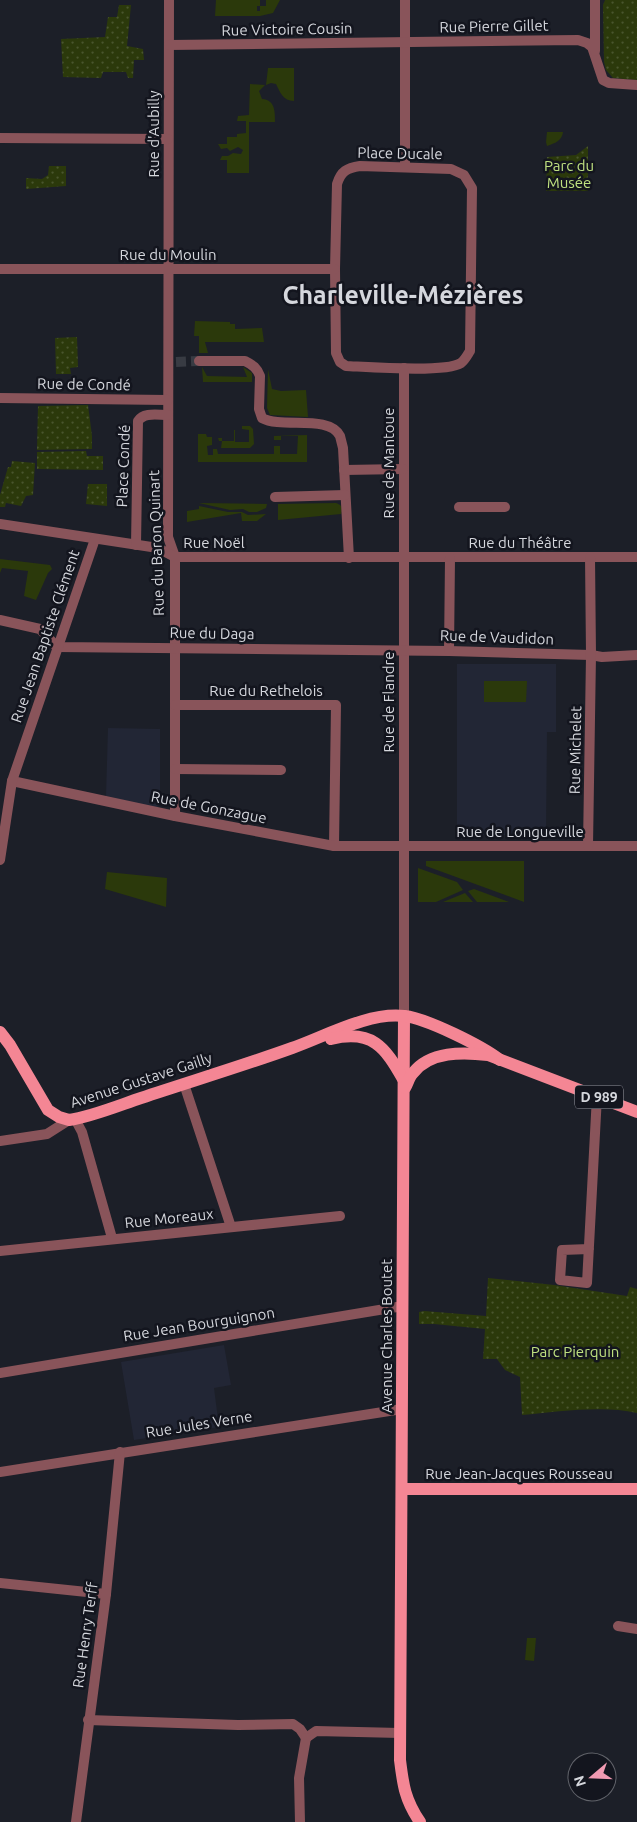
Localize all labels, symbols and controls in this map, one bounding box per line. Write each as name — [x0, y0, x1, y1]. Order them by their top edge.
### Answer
street label: Rue Pierre Gillet — [439, 17, 549, 35]
street label: Rue Victoire Cousin — [221, 19, 353, 39]
street label: Rue d'Aubilly — [145, 91, 162, 177]
street label: Place Ducale — [357, 144, 443, 162]
park label: Parc du Musée — [544, 157, 594, 191]
street label: Rue du Moulin — [120, 246, 216, 263]
district label: Charleville-Mézières — [282, 281, 524, 309]
street label: Rue de Condé — [37, 375, 131, 393]
street label: Rue de Mantoue — [380, 408, 397, 518]
street label: Place Condé — [113, 424, 133, 508]
street label: Rue du Baron Quinart — [145, 470, 167, 616]
street label: Rue Noël — [183, 534, 245, 551]
street label: Rue du Théâtre — [468, 534, 572, 551]
street label: Rue Jean Baptiste Clément — [7, 547, 83, 725]
street label: Rue du Daga — [169, 624, 255, 642]
street label: Rue de Vaudidon — [440, 627, 554, 647]
street label: Rue de Flandre — [380, 652, 397, 752]
street label: Rue du Rethelois — [209, 682, 323, 699]
street label: Rue Michelet — [566, 706, 584, 794]
street label: Rue de Gonzague — [150, 787, 268, 827]
street label: Rue de Longueville — [456, 823, 584, 840]
street label: Avenue Gustave Gailly — [68, 1049, 214, 1111]
road number: D 989 — [575, 1086, 623, 1108]
street label: Rue Moreaux — [124, 1205, 215, 1231]
street label: Avenue Charles Boutet — [378, 1259, 395, 1413]
street label: Rue Jean Bourguignon — [122, 1304, 276, 1344]
park label: Parc Pierquin — [531, 1343, 619, 1360]
street label: Rue Jules Verne — [145, 1407, 253, 1441]
street label: Rue Jean-Jacques Rousseau — [425, 1465, 613, 1482]
street label: Rue Henry Terff — [69, 1580, 101, 1689]
north arrow — [567, 1752, 617, 1802]
text: N — [570, 1774, 589, 1789]

